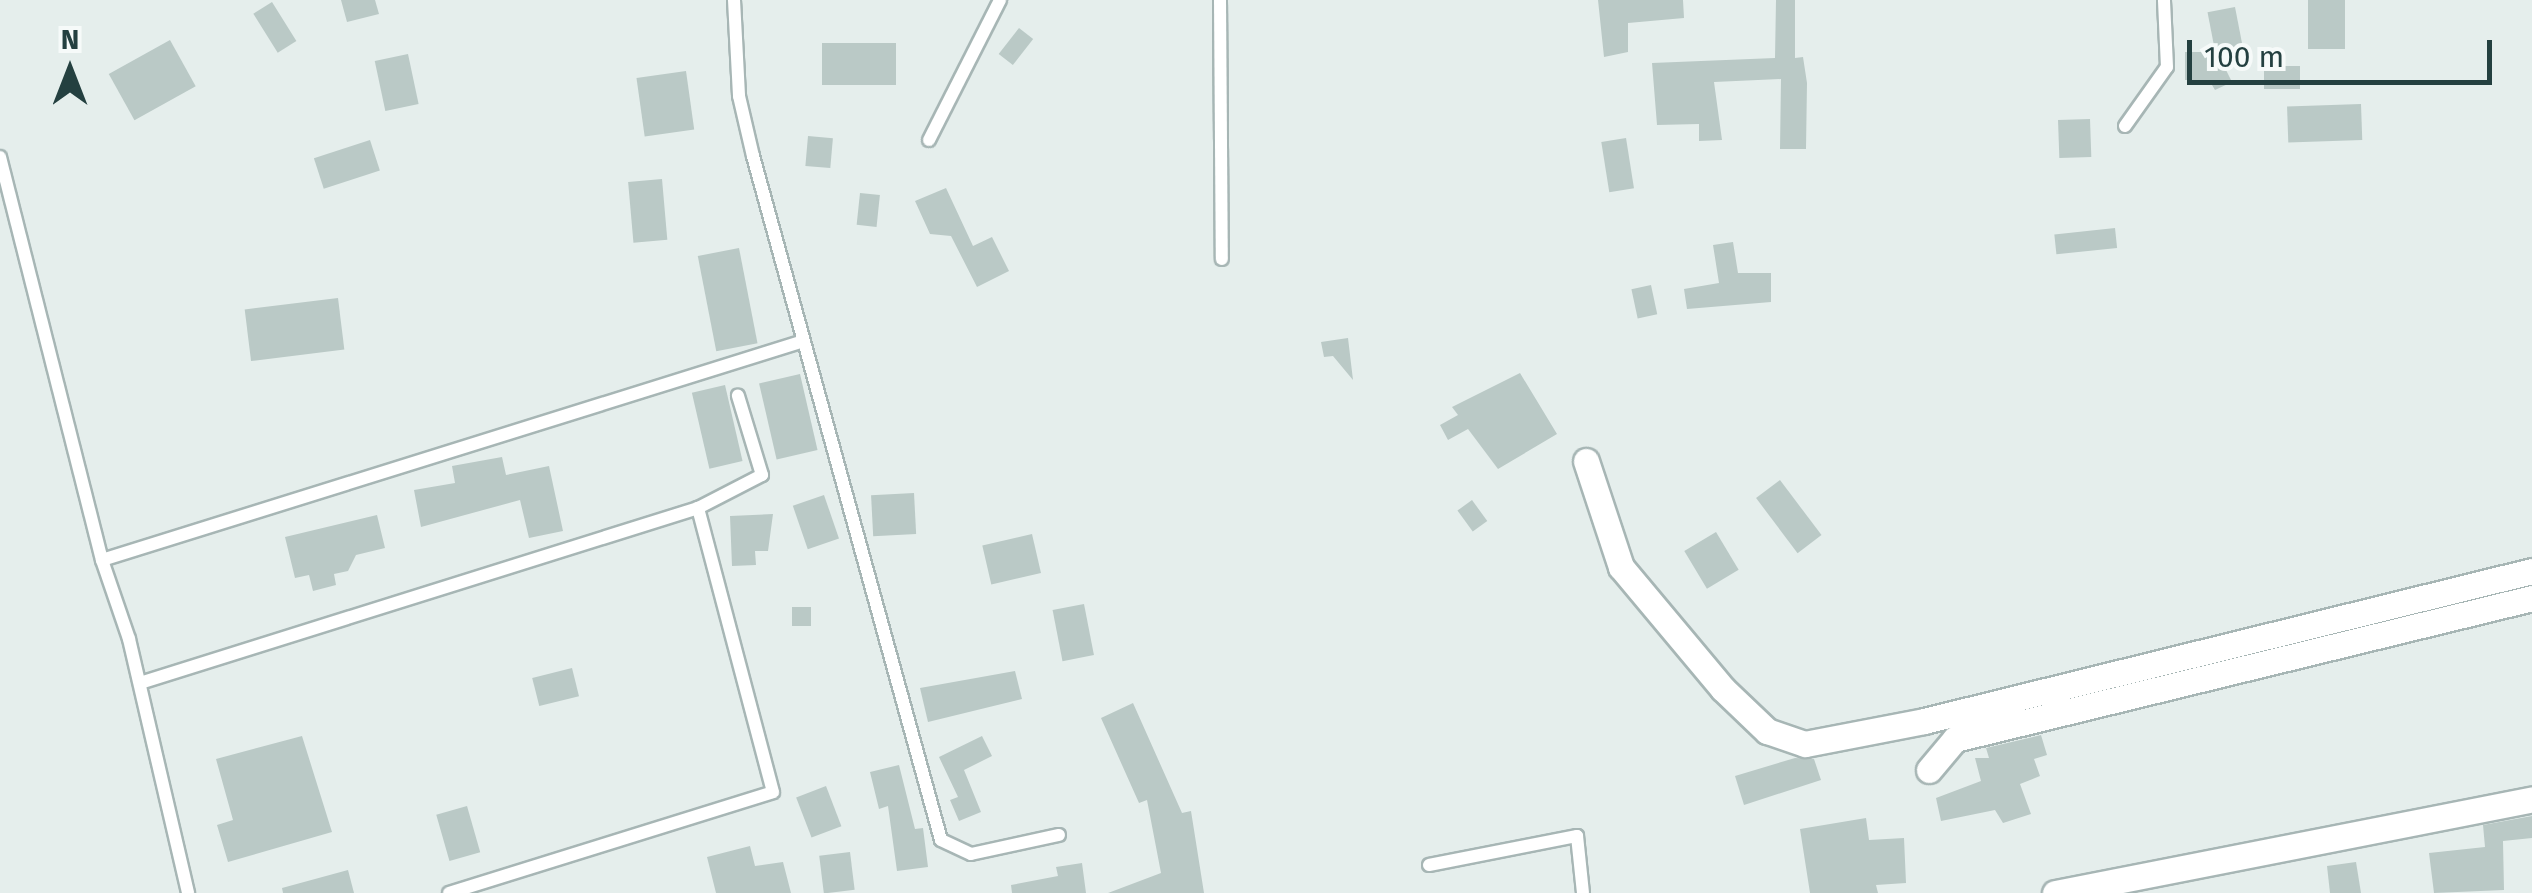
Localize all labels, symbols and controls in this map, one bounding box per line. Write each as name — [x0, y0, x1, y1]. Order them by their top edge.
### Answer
north arrow — [20, 20, 120, 120]
scale bar — [2192, 20, 2497, 82]
text: N — [61, 23, 79, 56]
text: 100 m — [2204, 39, 2284, 75]

